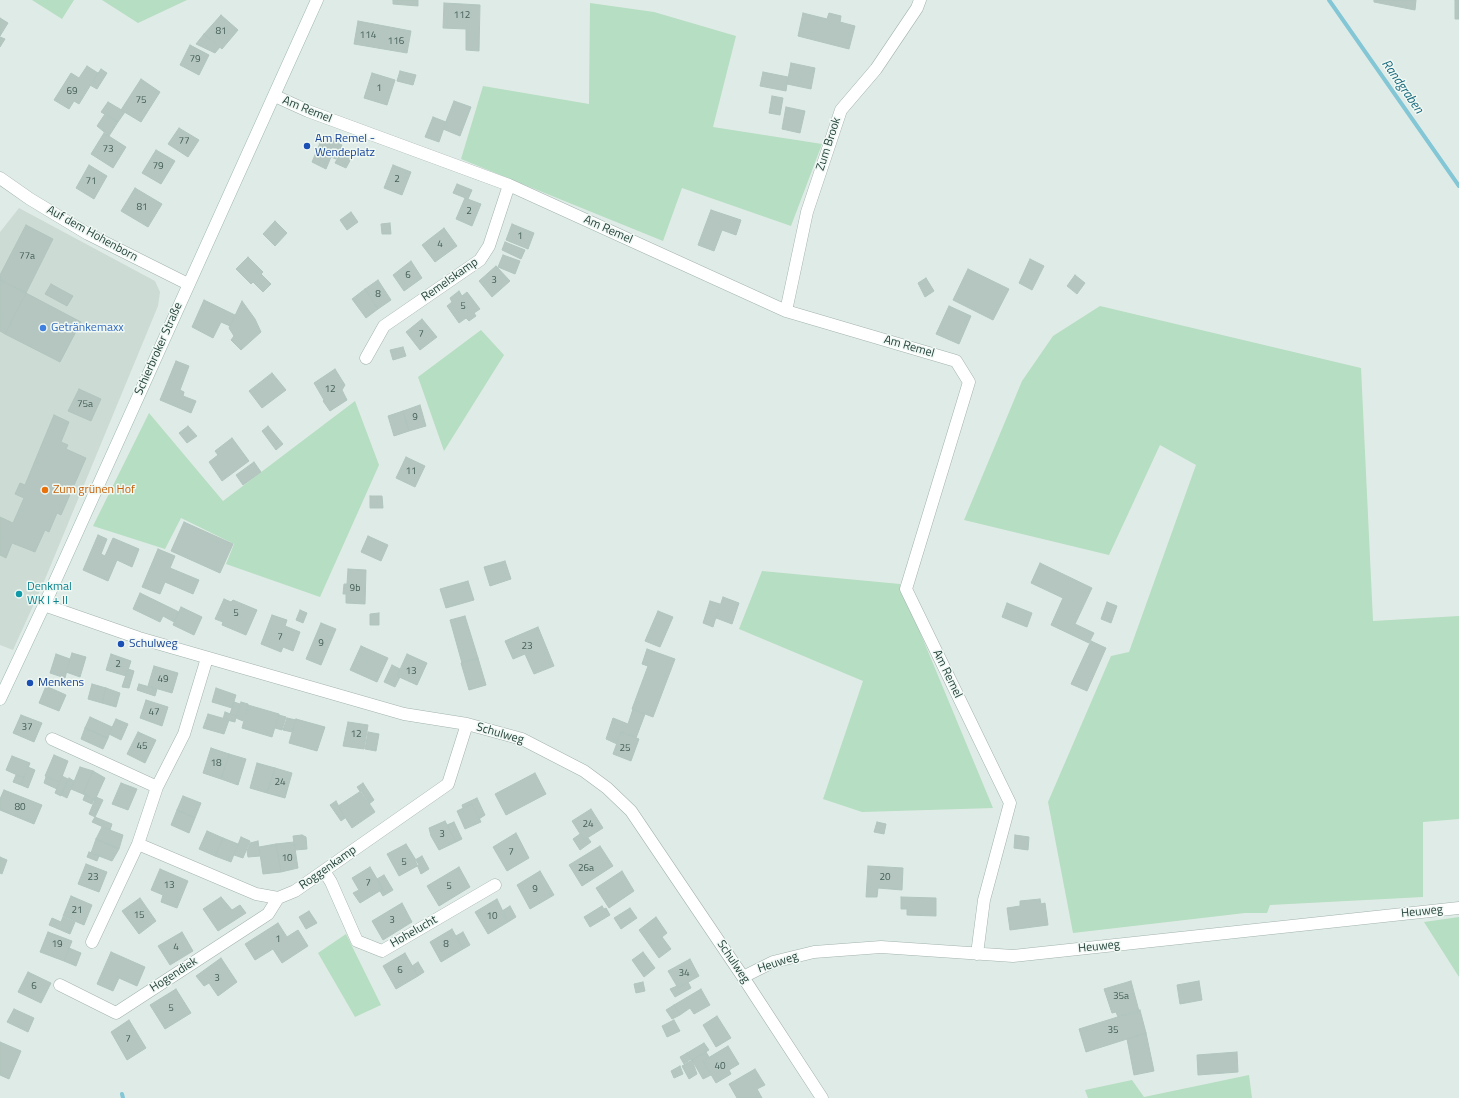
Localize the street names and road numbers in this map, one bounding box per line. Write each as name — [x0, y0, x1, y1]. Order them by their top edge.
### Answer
street label: Am Remel — [280, 94, 334, 126]
street label: Zum Brook — [814, 116, 844, 172]
street label: Auf dem Hohenborn — [44, 203, 140, 265]
street label: Am Remel — [581, 213, 635, 247]
street label: Remelskamp — [419, 255, 481, 305]
street label: Schierbroker Straße — [132, 300, 186, 398]
street label: Am Remel — [882, 333, 936, 361]
street label: Am Remel — [929, 647, 965, 701]
street label: Schulweg — [475, 720, 525, 748]
street label: Roggenkamp — [297, 843, 359, 893]
street label: Heuweg — [1400, 903, 1444, 921]
street label: Hohelucht — [388, 913, 440, 951]
street label: Schulweg — [713, 938, 753, 986]
street label: Heuweg — [1077, 938, 1121, 956]
street label: Heuweg — [756, 949, 800, 977]
street label: Hogendiek — [148, 954, 200, 996]

